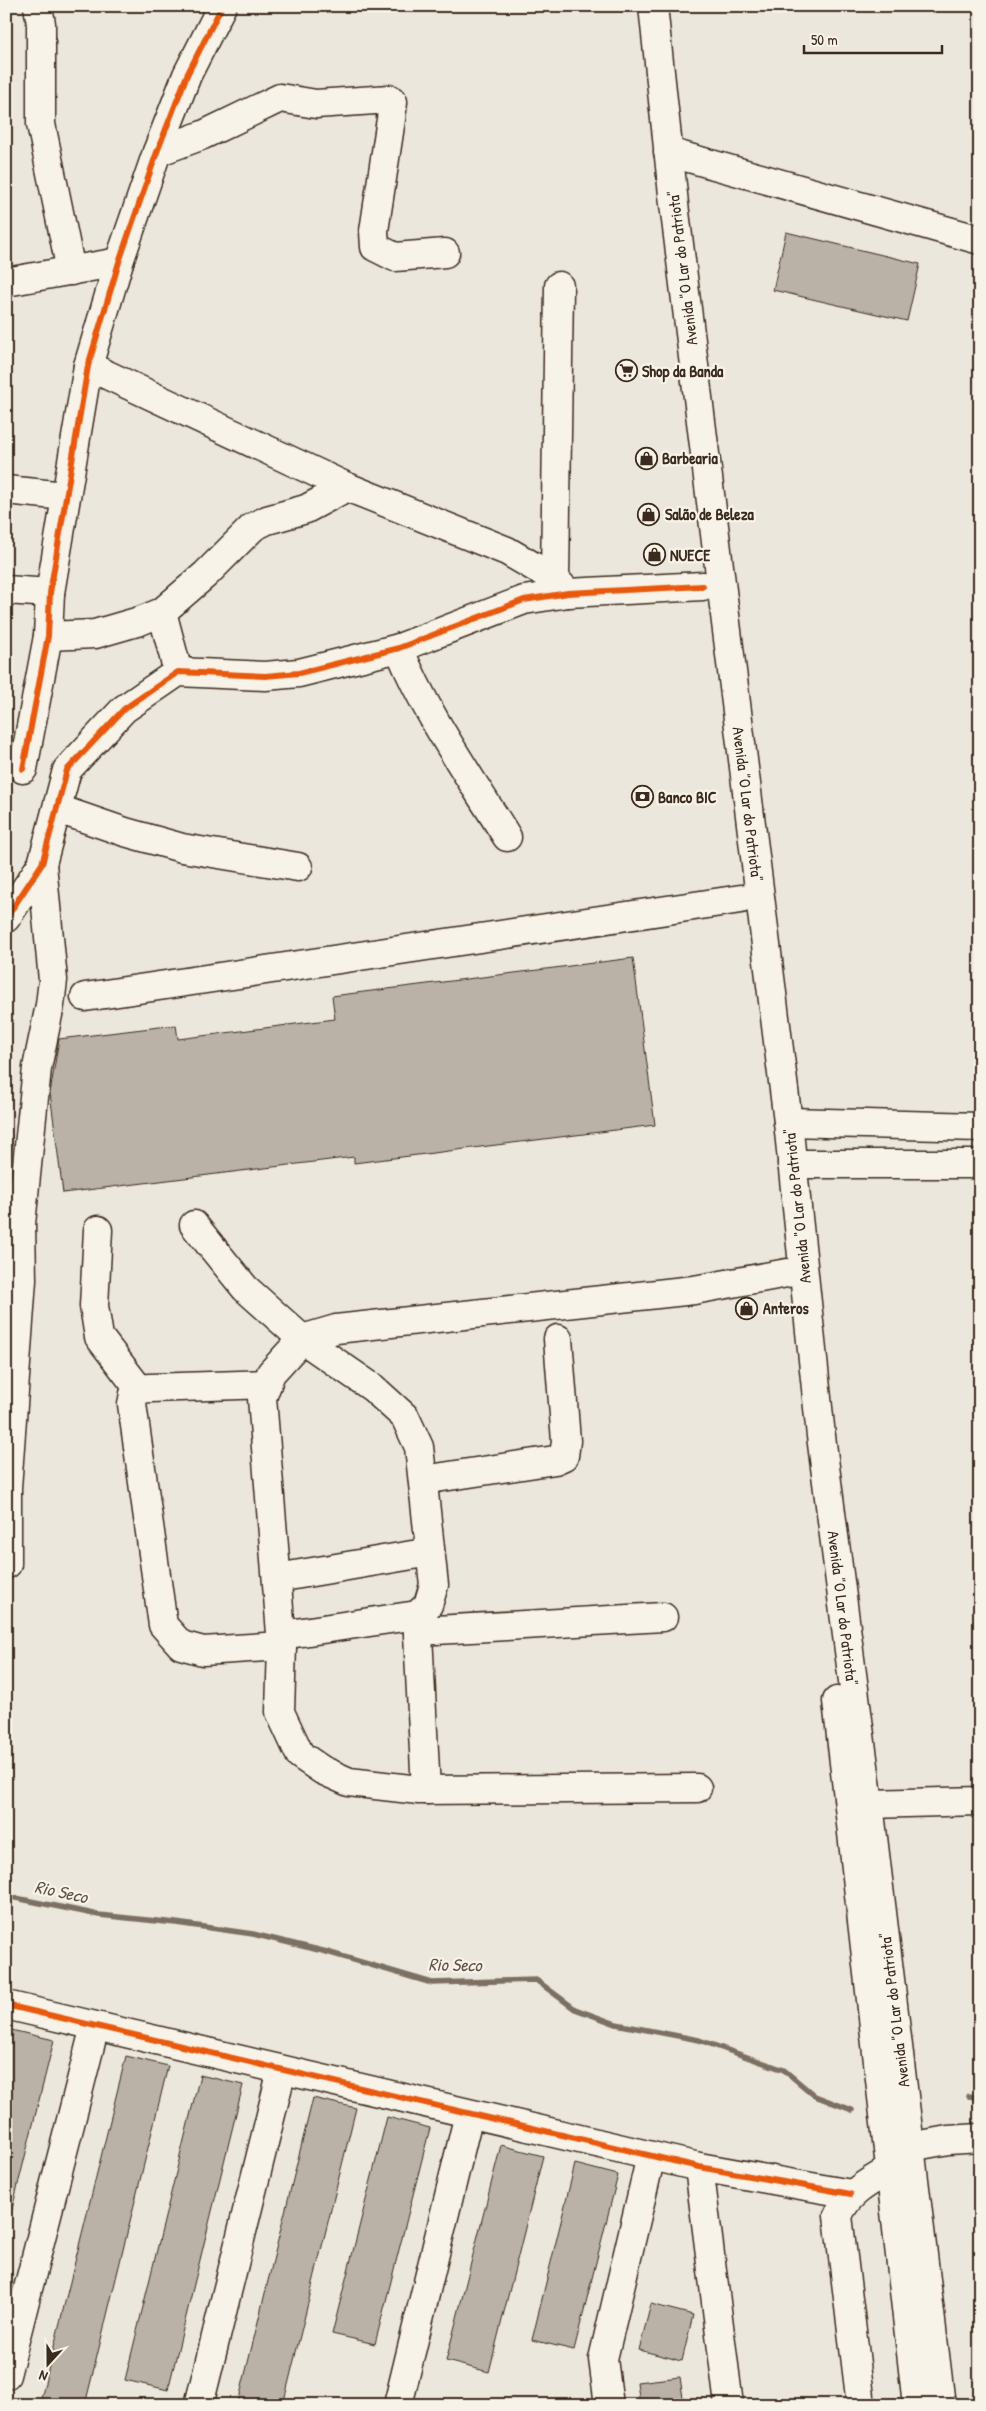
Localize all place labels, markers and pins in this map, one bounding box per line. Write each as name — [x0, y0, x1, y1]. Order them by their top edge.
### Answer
supermarket icon: Shop da Banda — [614, 359, 638, 383]
place label: Shop da Banda — [642, 360, 724, 383]
shop icon: Barbearia — [634, 446, 658, 470]
place label: Barbearia — [662, 447, 719, 469]
shop icon: Salão de Beleza — [637, 502, 661, 526]
place label: Salão de Beleza — [665, 503, 755, 525]
shop icon: NUECE — [642, 543, 666, 567]
place label: NUECE — [670, 544, 711, 566]
bank icon: Banco BIC — [630, 785, 654, 809]
place label: Banco BIC — [658, 786, 717, 808]
shop icon: Anteros — [735, 1296, 759, 1320]
place label: Anteros — [763, 1297, 810, 1319]

